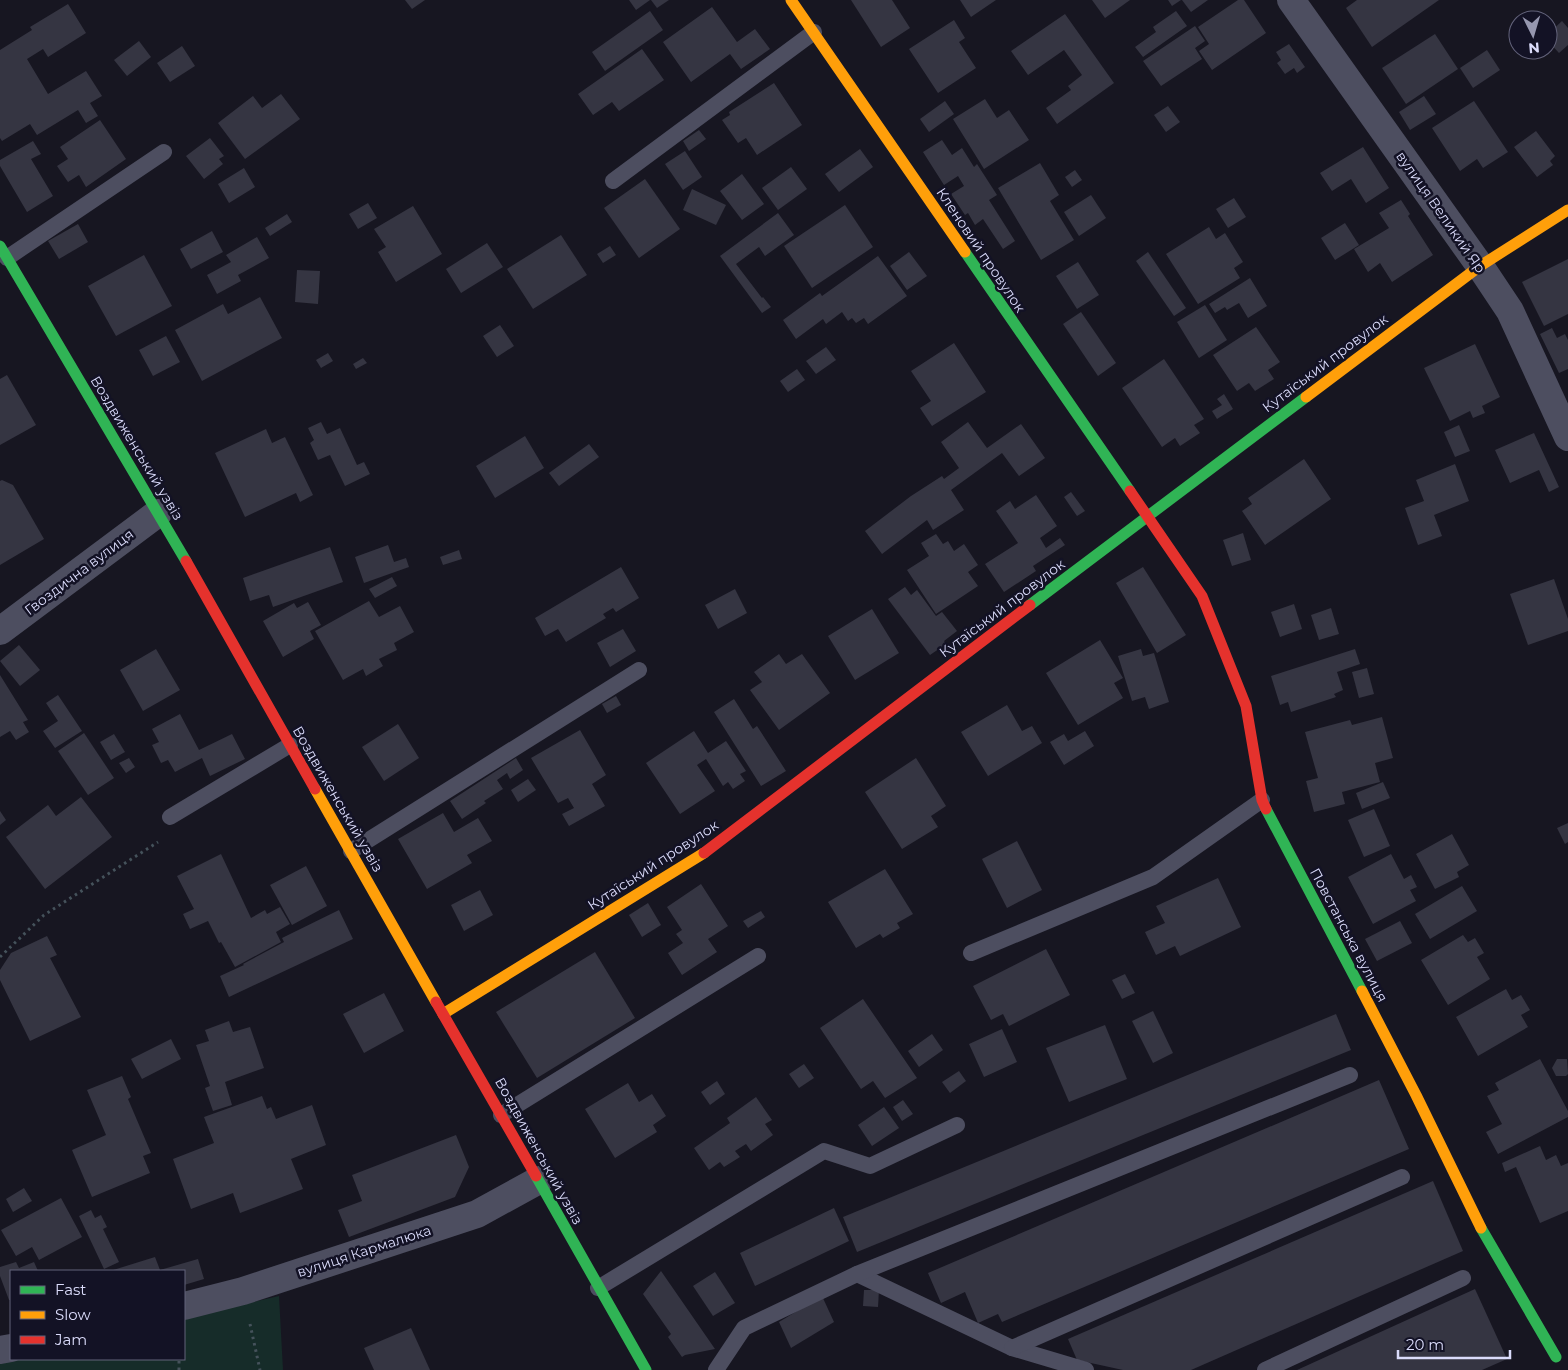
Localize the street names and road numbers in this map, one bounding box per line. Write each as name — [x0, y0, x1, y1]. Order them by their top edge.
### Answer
street label: вулиця Великий Яр — [1392, 148, 1490, 276]
street label: Кленовий провулок — [933, 184, 1029, 316]
street label: Кутаїський провулок — [1259, 310, 1391, 416]
street label: Воздвиженський узвіз — [87, 372, 187, 524]
street label: Гвоздична вулиця — [21, 525, 137, 619]
street label: Кутаїський провулок — [936, 555, 1068, 661]
street label: Воздвиженський узвіз — [289, 723, 387, 875]
street label: Кутаїський провулок — [584, 816, 722, 914]
street label: Повстанська вулиця — [1306, 865, 1392, 1005]
street label: Воздвиженський узвіз — [491, 1074, 587, 1228]
street label: вулиця Кармалюка — [295, 1221, 433, 1281]

